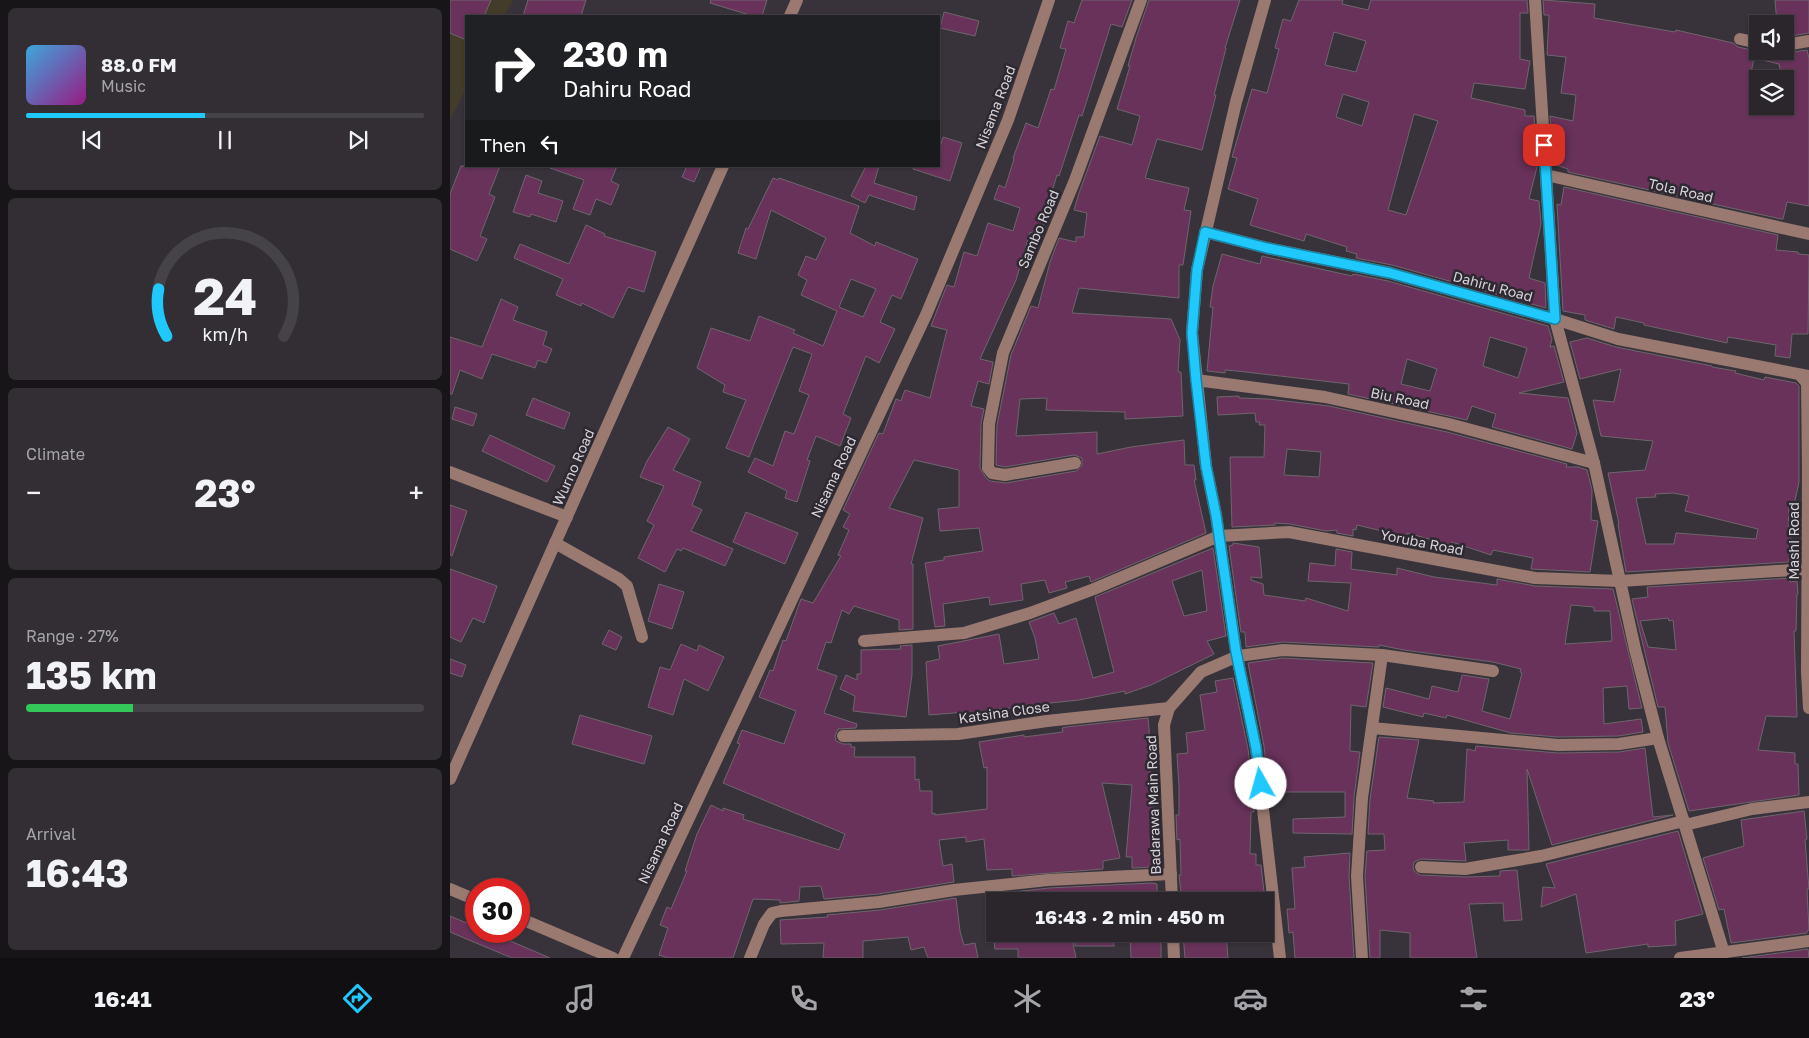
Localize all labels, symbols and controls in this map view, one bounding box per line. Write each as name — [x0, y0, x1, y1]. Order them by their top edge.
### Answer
map controls — [1749, 15, 1794, 115]
button: sound — [1749, 15, 1794, 60]
text: 230 m — [563, 33, 668, 75]
icon: right — [480, 35, 545, 100]
text: 88.0 FM — [101, 53, 177, 76]
street label: Nisama Road — [971, 63, 1019, 151]
button: layers — [1749, 70, 1794, 115]
text: Dahiru Road — [563, 75, 692, 102]
text: Music — [101, 76, 146, 96]
pin — [1523, 124, 1565, 166]
icon: previous — [78, 126, 106, 154]
icon: pause — [211, 126, 239, 154]
icon: next — [344, 126, 372, 154]
icon: left — [536, 130, 564, 158]
icon: arrive — [1530, 131, 1558, 159]
text: Then — [480, 133, 526, 156]
street label: Tola Road — [1647, 174, 1715, 206]
street label: Sambo Road — [1014, 187, 1062, 271]
text: 24 — [193, 264, 257, 326]
street label: Dahiru Road — [1451, 267, 1535, 305]
text: km/h — [202, 323, 248, 345]
street label: Biu Road — [1369, 384, 1431, 412]
street label: Wurno Road — [549, 426, 597, 508]
street label: Nisama Road — [807, 434, 859, 520]
text: Climate — [26, 444, 85, 464]
text: 23° — [194, 470, 256, 515]
text: − — [26, 476, 41, 509]
text: + — [409, 476, 424, 509]
street label: Mashi Road — [1785, 502, 1802, 580]
street label: Yoruba Road — [1379, 526, 1465, 558]
text: Range · 27% — [26, 626, 119, 646]
text: 135 km — [26, 652, 157, 697]
street label: Katsina Close — [957, 697, 1051, 727]
street label: Badarawa Main Road — [1142, 735, 1164, 875]
position arrow — [1234, 757, 1286, 809]
street label: Nisama Road — [634, 800, 686, 886]
text: Arrival — [26, 824, 76, 844]
text: 16:43 — [26, 850, 129, 895]
speed limit sign: 30 — [465, 878, 530, 943]
text: 16:43 · 2 min · 450 m — [1035, 905, 1225, 928]
icon: directions — [340, 981, 375, 1016]
icon: music — [563, 981, 598, 1016]
icon: phone — [786, 981, 821, 1016]
icon: climate — [1010, 981, 1045, 1016]
icon: car — [1233, 981, 1268, 1016]
icon: filters — [1456, 981, 1491, 1016]
text: 16:41 — [94, 985, 152, 1012]
text: 23° — [1679, 985, 1715, 1012]

